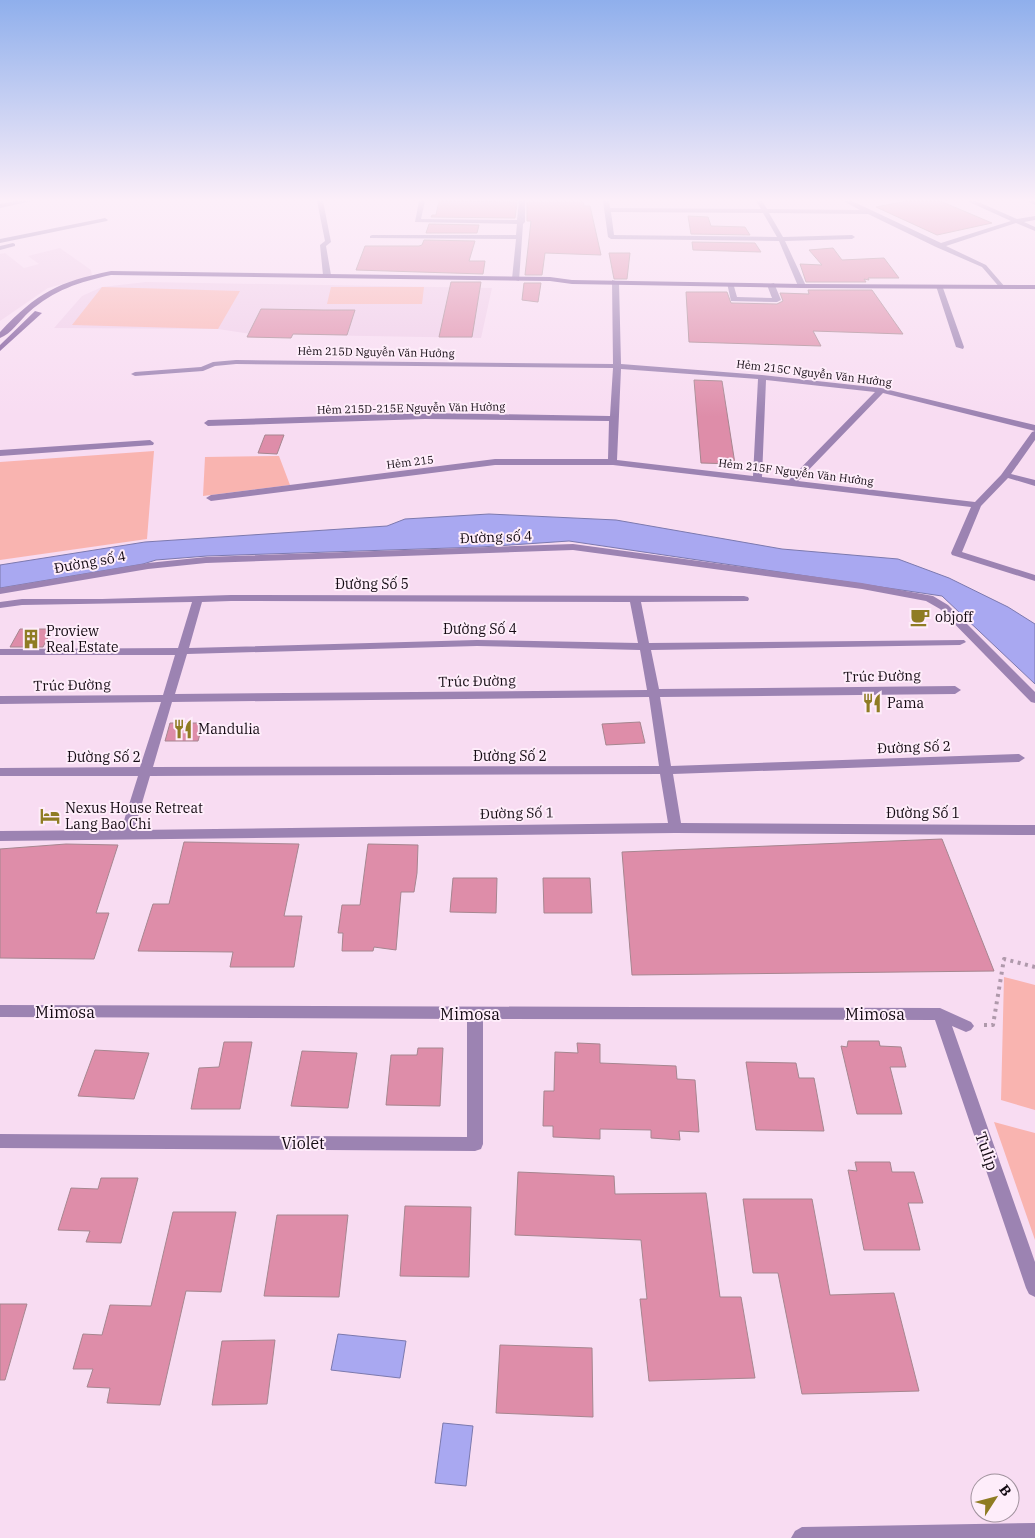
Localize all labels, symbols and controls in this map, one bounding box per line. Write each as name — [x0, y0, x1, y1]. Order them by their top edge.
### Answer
street label: Hẻm 215D Nguyễn Văn Hưởng — [297, 344, 455, 360]
street label: Hẻm 215C Nguyễn Văn Hưởng — [736, 357, 892, 389]
street label: Hẻm 215D-215E Nguyễn Văn Hưởng — [317, 399, 505, 417]
street label: Hẻm 215 — [386, 452, 434, 472]
street label: Hẻm 215F Nguyễn Văn Hưởng — [718, 456, 874, 488]
street label: Đường số 4 — [459, 527, 533, 547]
street label: Đường số 4 — [53, 547, 127, 577]
street label: Đường Số 5 — [335, 575, 409, 593]
cafe icon: objoff — [909, 606, 931, 628]
place label: objoff — [935, 608, 974, 626]
street label: Đường Số 4 — [443, 620, 517, 638]
place label: Proview Real Estate — [46, 622, 119, 656]
building icon: Proview Real Estate — [20, 628, 42, 650]
street label: Trúc Đường — [843, 666, 921, 686]
street label: Trúc Đường — [438, 671, 516, 691]
street label: Trúc Đường — [33, 675, 111, 695]
restaurant icon: Pama — [861, 692, 883, 714]
place label: Pama — [887, 694, 925, 712]
restaurant icon: Mandulia — [172, 718, 194, 740]
place label: Mandulia — [198, 720, 261, 738]
street label: Đường Số 2 — [877, 737, 951, 757]
street label: Đường Số 2 — [473, 747, 547, 765]
street label: Đường Số 2 — [67, 748, 141, 766]
place label: Nexus House Retreat Lang Bao Chi — [65, 799, 203, 833]
street label: Đường Số 1 — [480, 803, 554, 823]
street label: Đường Số 1 — [886, 804, 960, 822]
hotel icon: Nexus House Retreat Lang Bao Chi — [39, 805, 61, 827]
street label: Mimosa — [35, 1002, 95, 1022]
street label: Mimosa — [440, 1004, 500, 1024]
street label: Mimosa — [845, 1004, 905, 1024]
street label: Tulip — [971, 1129, 1003, 1173]
street label: Violet — [281, 1133, 325, 1153]
north arrow — [970, 1473, 1020, 1523]
text: B — [995, 1481, 1016, 1500]

